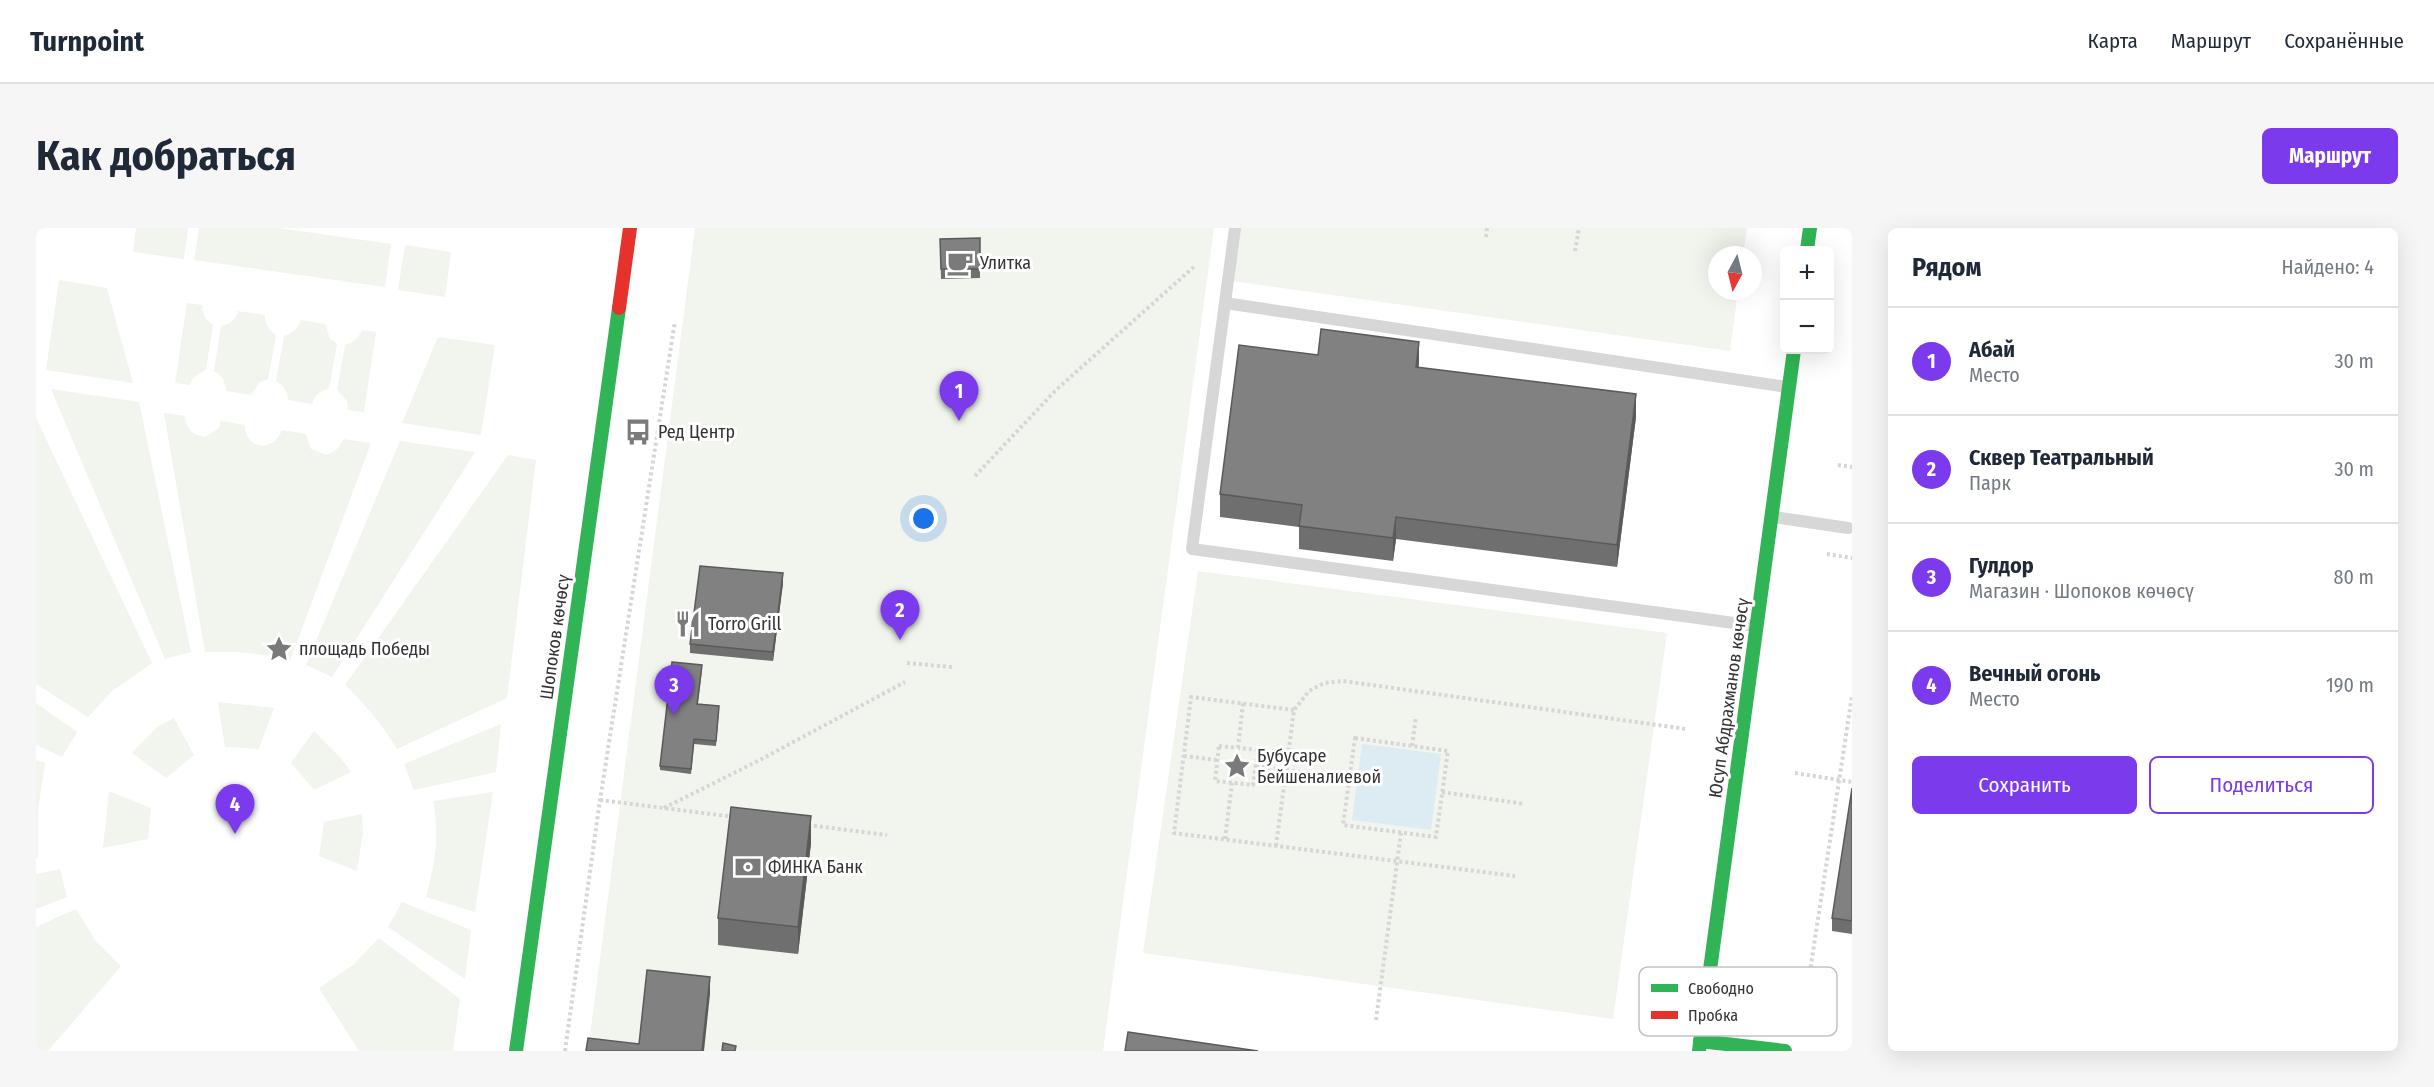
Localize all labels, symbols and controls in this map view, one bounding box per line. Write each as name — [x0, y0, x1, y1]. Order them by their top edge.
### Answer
text: Turnpoint — [30, 25, 144, 58]
text: Карта — [2088, 28, 2138, 54]
text: Маршрут — [2171, 28, 2251, 54]
text: Сохранённые — [2284, 28, 2404, 54]
button: Маршрут — [2262, 128, 2398, 184]
text: Как добраться — [36, 131, 296, 181]
north arrow — [1708, 246, 1762, 300]
map controls — [1780, 246, 1834, 354]
button: + — [1780, 246, 1834, 300]
cafe icon: Улитка — [945, 248, 975, 278]
place label: Улитка — [979, 252, 1031, 274]
text: Рядом — [1912, 252, 1981, 283]
text: Найдено: 4 — [2282, 255, 2374, 279]
button: − — [1780, 300, 1834, 354]
text: Абай — [1969, 336, 2015, 363]
text: 1 — [1927, 349, 1936, 373]
text: 30 m — [2334, 349, 2374, 373]
text: Место — [1969, 363, 2020, 387]
pin: 1 — [940, 372, 978, 421]
bus stop icon: Ред Центр — [623, 417, 653, 447]
place label: Ред Центр — [658, 421, 735, 443]
text: Сквер Театральный — [1969, 444, 2154, 471]
text: 2 — [1927, 457, 1936, 481]
text: 30 m — [2334, 457, 2374, 481]
text: Парк — [1969, 471, 2011, 495]
your location — [909, 504, 938, 533]
text: Гулдор — [1969, 552, 2034, 579]
text: 3 — [1927, 565, 1936, 589]
text: 80 m — [2334, 565, 2374, 589]
street label: Шопоков көчөсү — [535, 573, 575, 701]
text: Магазин · Шопоков көчөсү — [1969, 579, 2194, 603]
pin: 2 — [880, 590, 920, 640]
street label: Юсуп Абдрахманов көчөсү — [1704, 596, 1754, 800]
restaurant icon: Torro Grill — [673, 609, 703, 639]
place label: Torro Grill — [708, 613, 781, 635]
place icon: площадь Победы — [264, 634, 294, 664]
place label: площадь Победы — [299, 638, 430, 660]
text: Вечный огонь — [1969, 660, 2101, 687]
pin: 3 — [654, 666, 694, 715]
text: 4 — [1926, 673, 1937, 697]
text: 190 m — [2326, 673, 2374, 697]
text: Место — [1969, 687, 2020, 711]
place label: Бубусаре Бейшеналиевой — [1257, 745, 1381, 788]
place icon: Бубусаре Бейшеналиевой — [1222, 751, 1252, 781]
button: Сохранить — [1912, 756, 2137, 814]
button: Поделиться — [2149, 756, 2374, 814]
pin: 4 — [216, 784, 254, 834]
bank icon: ФИНКА Банк — [733, 852, 763, 882]
place label: ФИНКА Банк — [768, 856, 863, 878]
legend — [1639, 967, 1837, 1036]
text: Свободно — [1688, 979, 1754, 998]
text: Пробка — [1688, 1006, 1738, 1025]

